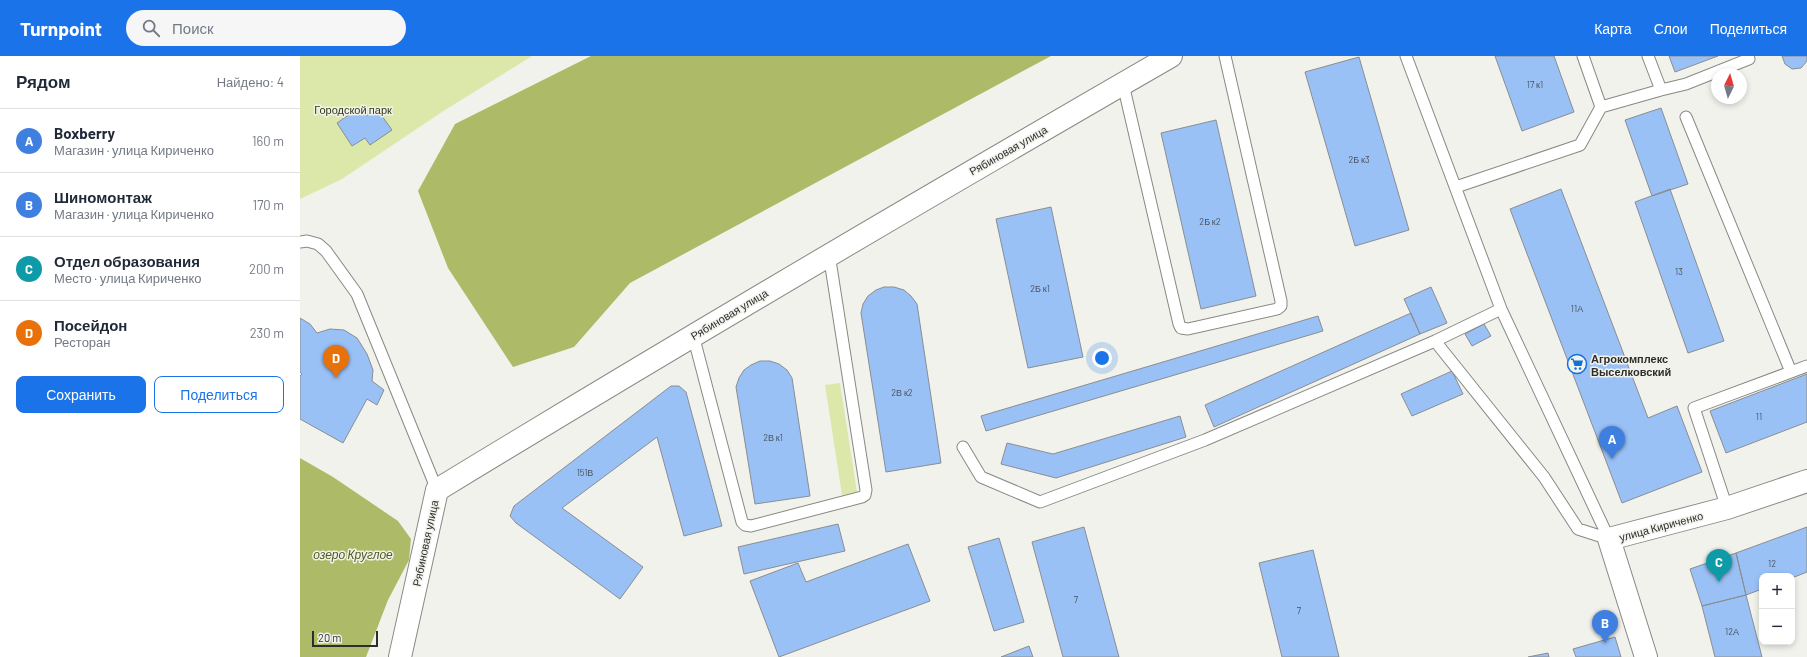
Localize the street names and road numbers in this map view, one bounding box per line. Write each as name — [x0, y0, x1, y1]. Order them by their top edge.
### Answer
street label: Рябиновая улица — [967, 122, 1050, 178]
street label: Рябиновая улица — [688, 285, 771, 342]
street label: Рябиновая улица — [410, 498, 441, 587]
street label: улица Кириченко — [1618, 509, 1704, 543]

